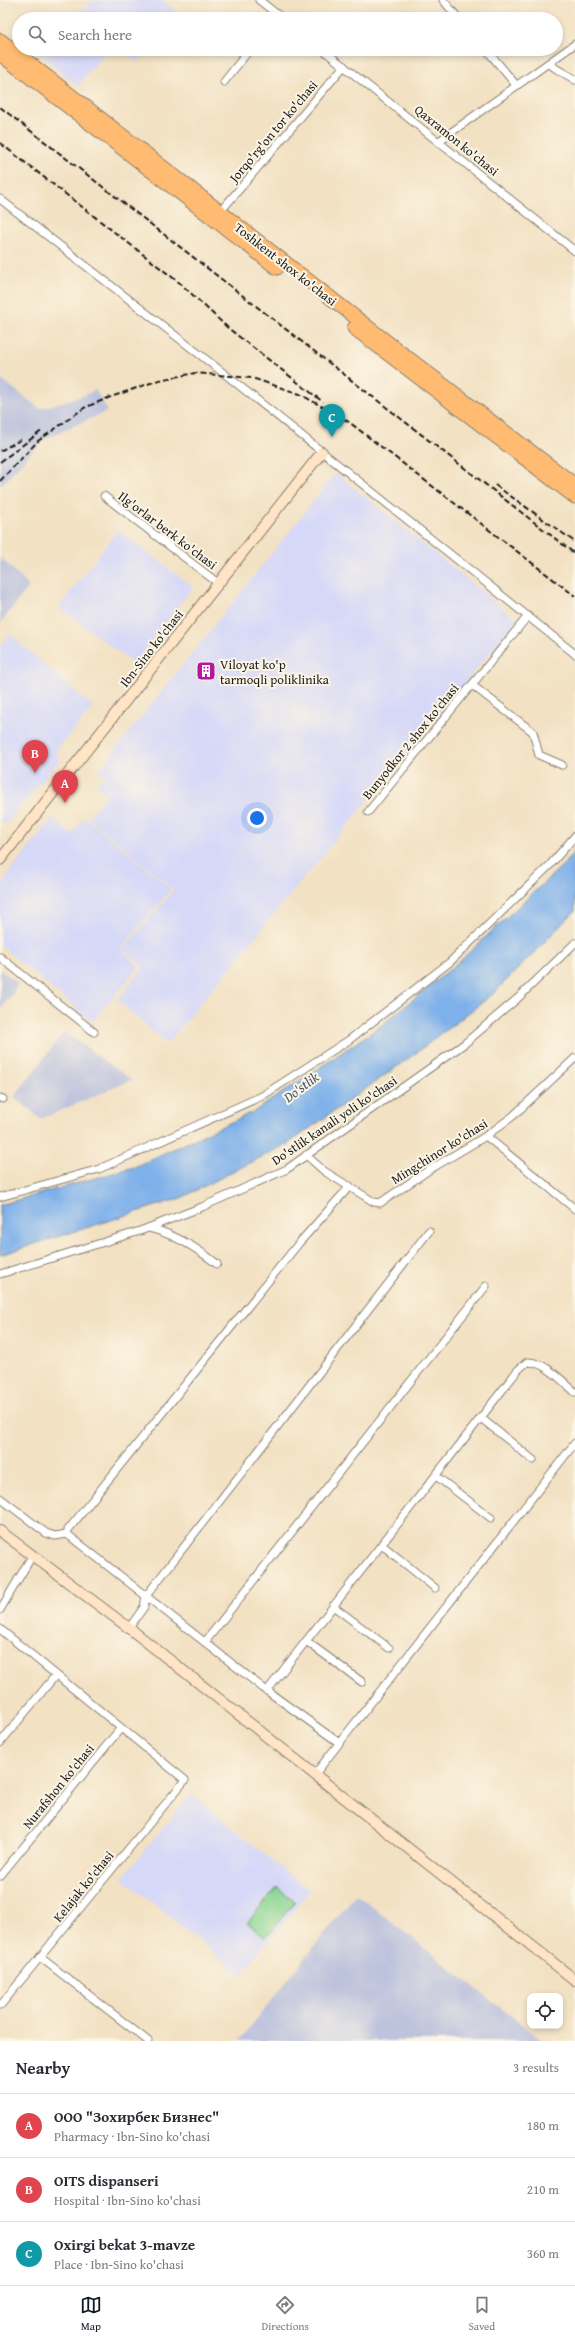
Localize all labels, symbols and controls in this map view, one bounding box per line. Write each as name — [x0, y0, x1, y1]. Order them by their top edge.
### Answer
search box — [12, 12, 563, 56]
icon: search — [26, 23, 48, 45]
text: Search here — [58, 24, 132, 45]
street label: Jorqo'rg'on tor ko'chasi — [224, 76, 322, 188]
street label: Qaxramon ko'chasi — [410, 100, 503, 181]
street label: Toshkent shox ko'chasi — [230, 218, 341, 311]
pin: C — [319, 404, 345, 437]
street label: Ilg'orlar berk ko'chasi — [114, 487, 221, 574]
street label: Ibn-Sino ko'chasi — [115, 605, 188, 691]
place label: Viloyat ko'p tarmoqli poliklinika — [220, 655, 330, 689]
building icon: Viloyat ko'p tarmoqli poliklinika — [195, 660, 217, 682]
street label: Bunyodkor 2 shox ko'chasi — [358, 679, 463, 803]
pin: B — [22, 740, 48, 773]
pin: A — [52, 770, 78, 803]
your location — [247, 808, 267, 828]
water label: Do'stlik — [278, 1067, 323, 1108]
street label: Do'stlik kanali yoli ko'chasi — [268, 1071, 401, 1170]
street label: Mingchinor ko'chasi — [387, 1114, 492, 1189]
street label: Nurafshon ko'chasi — [18, 1739, 99, 1833]
street label: Kelajak ko'chasi — [49, 1846, 118, 1926]
map controls — [527, 1993, 563, 2029]
button: locate — [527, 1993, 563, 2029]
text: Nearby — [16, 2055, 70, 2080]
text: 3 results — [513, 2058, 559, 2077]
text: ООО "Зохирбек Бизнес" — [54, 2106, 219, 2127]
text: A — [25, 2116, 33, 2135]
text: 180 m — [527, 2116, 559, 2135]
text: Pharmacy · Ibn-Sino ko'chasi — [54, 2127, 210, 2146]
text: OITS dispanseri — [54, 2170, 159, 2191]
text: B — [25, 2180, 33, 2199]
text: 210 m — [527, 2180, 559, 2199]
text: Hospital · Ibn-Sino ko'chasi — [54, 2191, 201, 2210]
text: Oxirgi bekat 3-mavze — [54, 2234, 195, 2255]
text: C — [25, 2244, 33, 2263]
text: 360 m — [527, 2244, 559, 2263]
text: Place · Ibn-Sino ko'chasi — [54, 2255, 184, 2274]
tab: Map — [80, 2294, 102, 2334]
tab: Directions — [262, 2294, 309, 2334]
tab: Saved — [468, 2294, 495, 2334]

